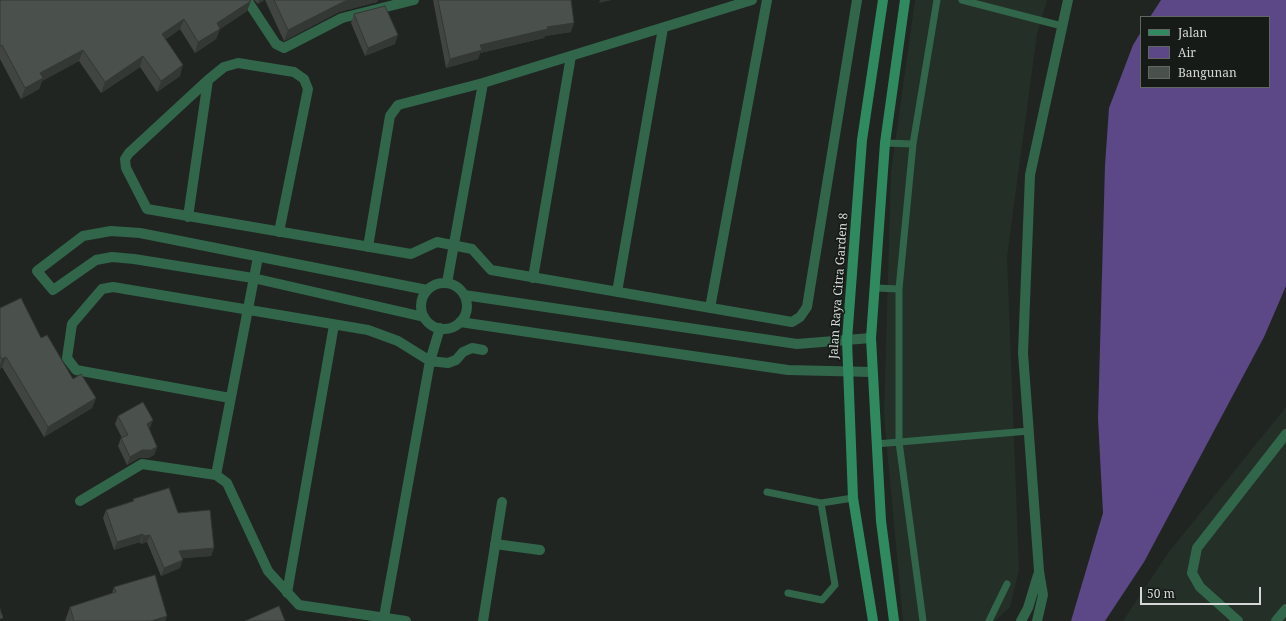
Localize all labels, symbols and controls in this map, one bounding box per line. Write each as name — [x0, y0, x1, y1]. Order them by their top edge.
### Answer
legend — [1140, 16, 1270, 88]
text: Jalan — [1178, 24, 1207, 41]
text: Air — [1178, 44, 1196, 61]
text: Bangunan — [1178, 64, 1237, 81]
street label: Jalan Raya Citra Garden 8 — [827, 212, 851, 360]
scale bar — [1142, 579, 1263, 605]
text: 50 m — [1147, 585, 1175, 602]

